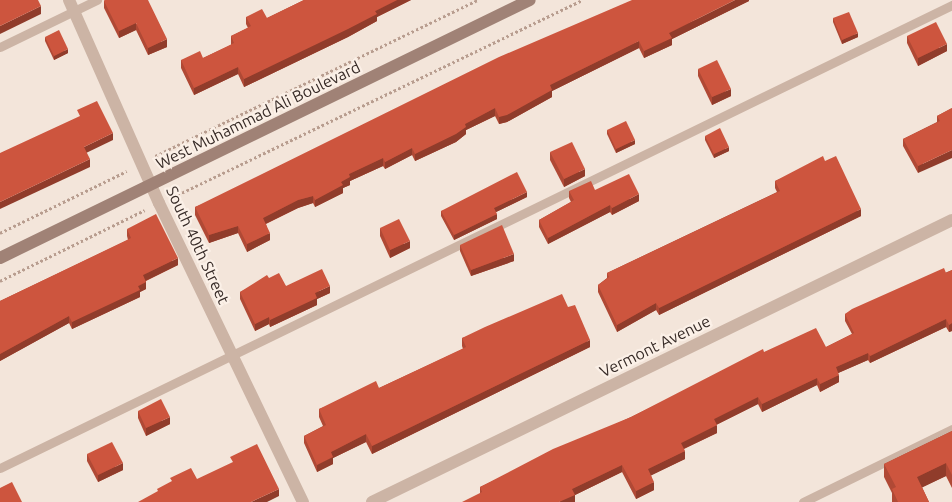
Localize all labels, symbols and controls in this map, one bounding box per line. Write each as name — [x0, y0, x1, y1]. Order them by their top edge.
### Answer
street label: West Muhammad Ali Boulevard — [153, 57, 363, 173]
street label: South 40th Street — [162, 183, 234, 307]
street label: Vermont Avenue — [597, 311, 713, 381]

